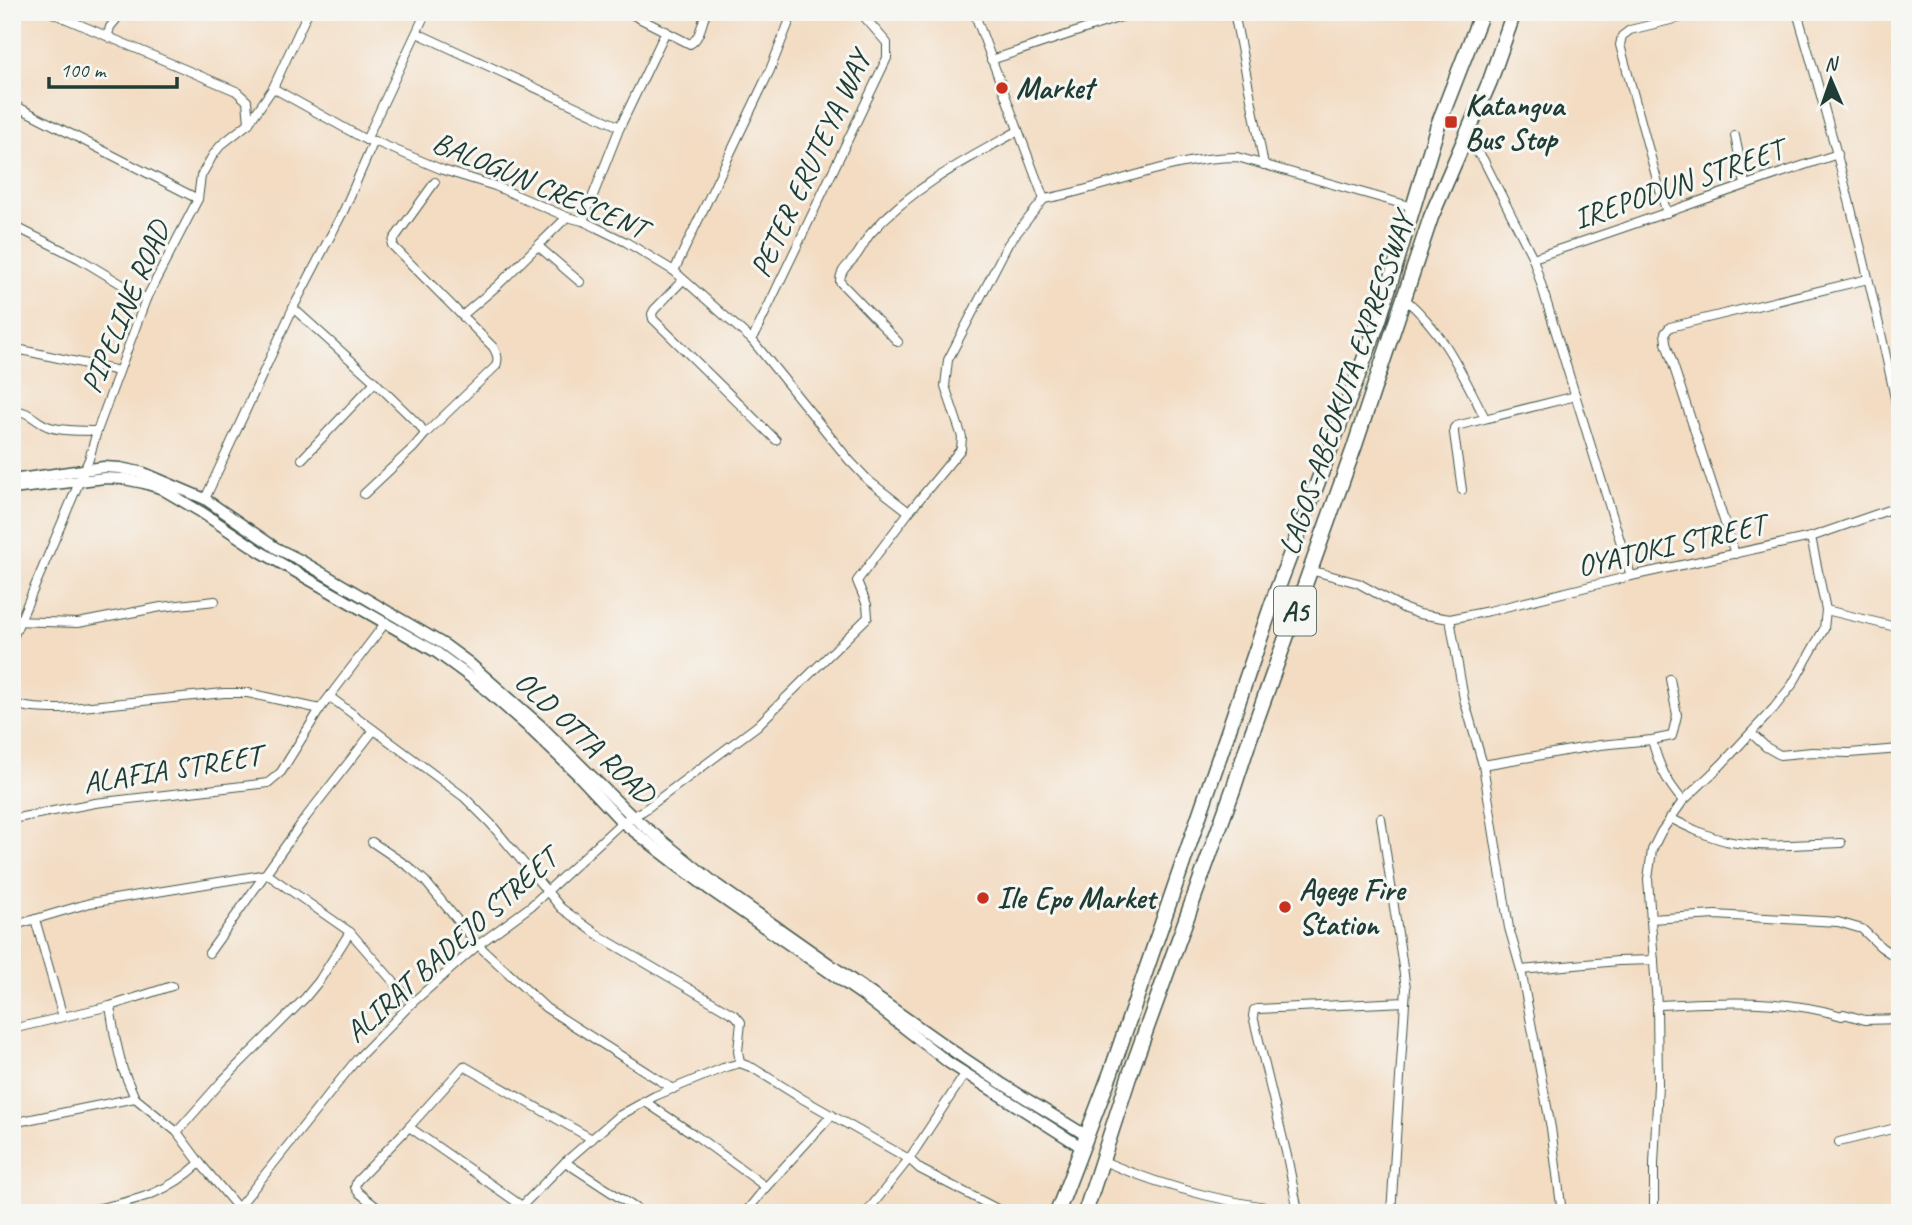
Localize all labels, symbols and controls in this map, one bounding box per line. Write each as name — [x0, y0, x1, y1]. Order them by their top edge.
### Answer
street label: PETER ERUTEYA WAY — [741, 41, 881, 283]
scale bar — [49, 46, 177, 90]
north arrow — [1797, 46, 1867, 116]
text: N — [1824, 52, 1840, 76]
text: 100 m — [60, 57, 107, 83]
place label: Market — [1016, 69, 1098, 107]
marker: Market — [994, 80, 1010, 96]
place label: Katangua Bus Stop — [1465, 86, 1566, 158]
marker: Katangua Bus Stop — [1443, 114, 1459, 130]
street label: BALOGUN CRESCENT — [427, 123, 659, 250]
street label: IREPODUN STREET — [1568, 128, 1794, 238]
street label: LAGOS-ABEOKUTA EXPRESSWAY — [1270, 203, 1424, 560]
street label: PIPELINE ROAD — [72, 213, 179, 398]
street label: OYATOKI STREET — [1573, 504, 1775, 585]
road number: A5 — [1274, 586, 1316, 636]
street label: OLD OTTA ROAD — [507, 662, 665, 813]
street label: ALAFIA STREET — [80, 735, 271, 802]
street label: ALIRAT BADEJO STREET — [337, 835, 570, 1050]
place label: Agege Fire Station — [1299, 871, 1407, 943]
place label: Ile Epo Market — [997, 879, 1158, 917]
marker: Ile Epo Market — [975, 890, 991, 906]
marker: Agege Fire Station — [1277, 899, 1293, 915]

